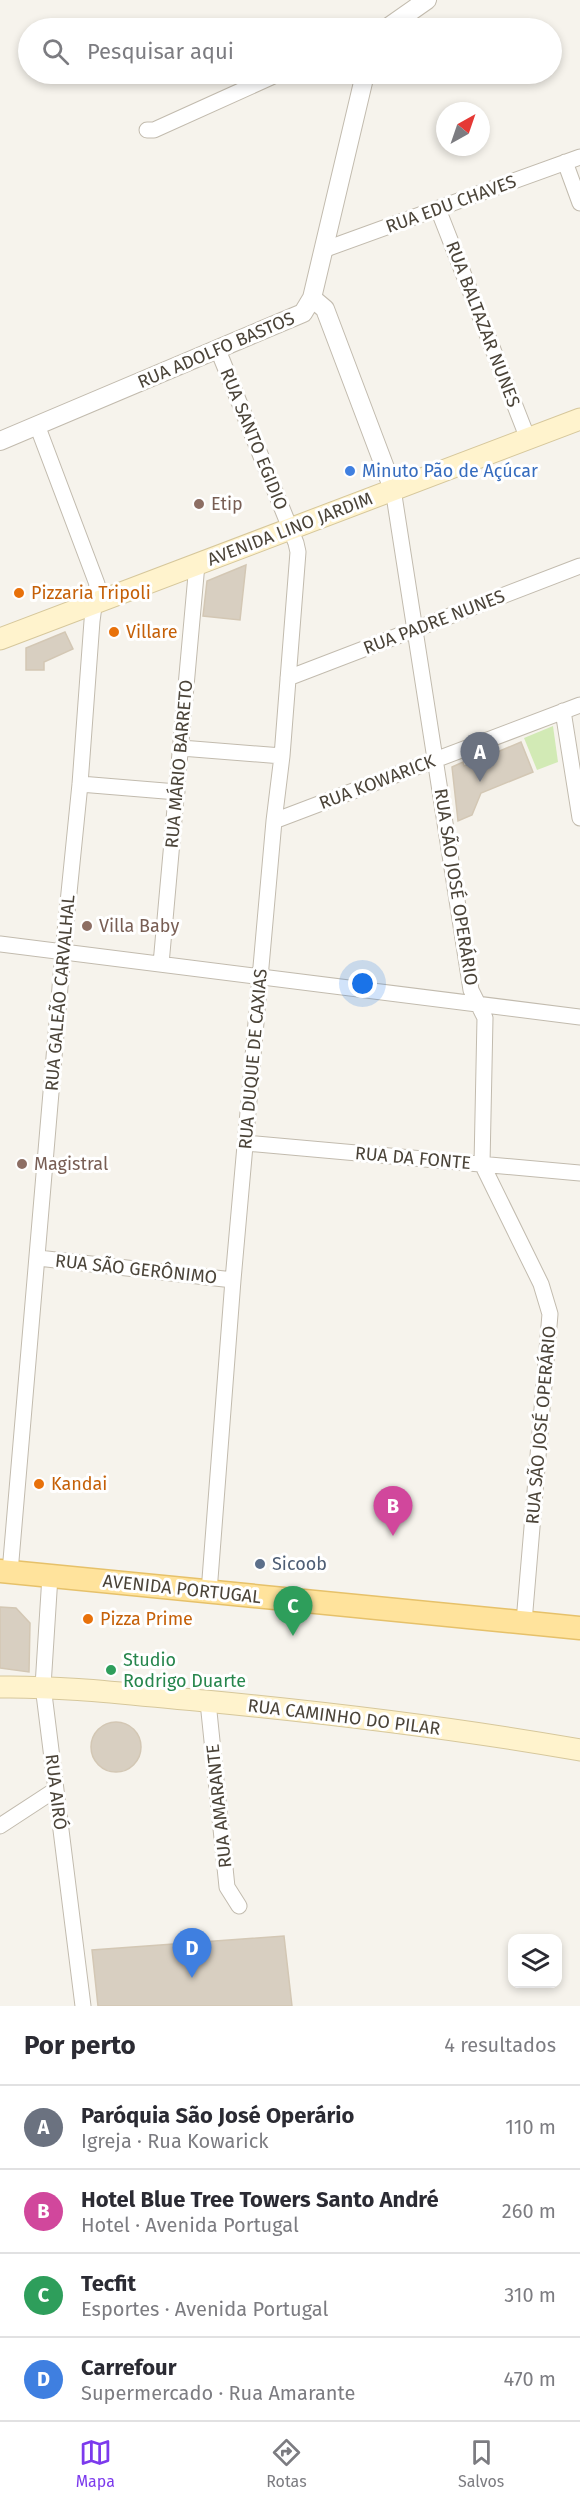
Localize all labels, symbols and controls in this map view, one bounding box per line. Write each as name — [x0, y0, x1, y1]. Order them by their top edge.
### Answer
search box — [18, 18, 562, 84]
icon: search — [39, 35, 72, 68]
text: Pesquisar aqui — [87, 38, 234, 65]
north arrow — [436, 102, 490, 156]
street label: RUA EDU CHAVES — [383, 170, 519, 238]
street label: RUA BALTAZAR NUNES — [441, 238, 525, 410]
street label: RUA ADOLFO BASTOS — [134, 307, 298, 393]
street label: RUA SANTO EGIDIO — [215, 365, 293, 513]
place label: Minuto Pão de Açúcar — [362, 460, 538, 482]
marker: Minuto Pão de Açúcar — [343, 464, 357, 478]
street label: AVENIDA LINO JARDIM — [204, 487, 376, 571]
place label: Etip — [211, 493, 243, 515]
marker: Etip — [192, 497, 206, 511]
place label: Pizzaria Tripoli — [31, 582, 151, 604]
street label: RUA PADRE NUNES — [360, 585, 508, 659]
marker: Pizzaria Tripoli — [12, 586, 26, 600]
place label: Villare — [126, 621, 178, 643]
marker: Villare — [107, 625, 121, 639]
street label: RUA MÁRIO BARRETO — [160, 679, 197, 849]
pin: A — [460, 732, 500, 782]
street label: RUA KOWARICK — [316, 750, 438, 814]
street label: RUA SÃO JOSÉ OPERÁRIO — [430, 787, 483, 987]
street label: RUA GALEÃO CARVALHAL — [39, 894, 80, 1092]
place label: Villa Baby — [99, 915, 179, 937]
marker: Villa Baby — [80, 919, 94, 933]
street label: RUA DUQUE DE CAXIAS — [234, 968, 272, 1150]
your location — [348, 969, 377, 998]
street label: RUA DA FONTE — [354, 1142, 472, 1174]
place label: Magistral — [34, 1153, 108, 1175]
marker: Magistral — [15, 1157, 29, 1171]
street label: RUA SÃO GERÔNIMO — [54, 1249, 218, 1288]
street label: RUA SÃO JOSÉ OPERÁRIO — [520, 1325, 561, 1525]
place label: Kandai — [51, 1473, 107, 1495]
marker: Kandai — [32, 1477, 46, 1491]
pin: B — [374, 1486, 412, 1536]
place label: Sicoob — [272, 1553, 327, 1575]
marker: Sicoob — [253, 1557, 267, 1571]
street label: AVENIDA PORTUGAL — [102, 1570, 262, 1608]
pin: C — [274, 1586, 312, 1636]
place label: Pizza Prime — [100, 1608, 193, 1630]
marker: Pizza Prime — [81, 1612, 95, 1626]
place label: Studio Rodrigo Duarte — [123, 1649, 246, 1692]
marker: Studio Rodrigo Duarte — [104, 1663, 118, 1677]
street label: RUA CAMINHO DO PILAR — [246, 1694, 442, 1740]
street label: RUA AMARANTE — [202, 1743, 236, 1869]
street label: RUA AIRÓ — [40, 1753, 72, 1831]
pin: D — [172, 1928, 212, 1978]
map controls — [508, 1934, 562, 1988]
button: layers — [508, 1934, 562, 1988]
text: Por perto — [24, 2030, 136, 2061]
text: 4 resultados — [444, 2033, 556, 2057]
text: Paróquia São José Operário — [81, 2102, 354, 2129]
text: A — [38, 2115, 49, 2139]
text: 110 m — [505, 2115, 556, 2139]
text: Igreja · Rua Kowarick — [81, 2129, 268, 2153]
text: Hotel Blue Tree Towers Santo André — [81, 2186, 439, 2213]
text: B — [37, 2199, 50, 2223]
text: 260 m — [502, 2199, 556, 2223]
text: Hotel · Avenida Portugal — [81, 2213, 299, 2237]
text: Tecfit — [81, 2270, 136, 2297]
text: C — [38, 2283, 49, 2307]
text: 310 m — [504, 2283, 556, 2307]
text: Esportes · Avenida Portugal — [81, 2297, 328, 2321]
text: Carrefour — [81, 2354, 176, 2381]
text: D — [37, 2367, 50, 2391]
text: 470 m — [504, 2367, 556, 2391]
text: Supermercado · Rua Amarante — [81, 2381, 355, 2405]
tab: Mapa — [76, 2436, 115, 2491]
tab: Rotas — [266, 2436, 307, 2491]
tab: Salvos — [458, 2436, 504, 2491]

